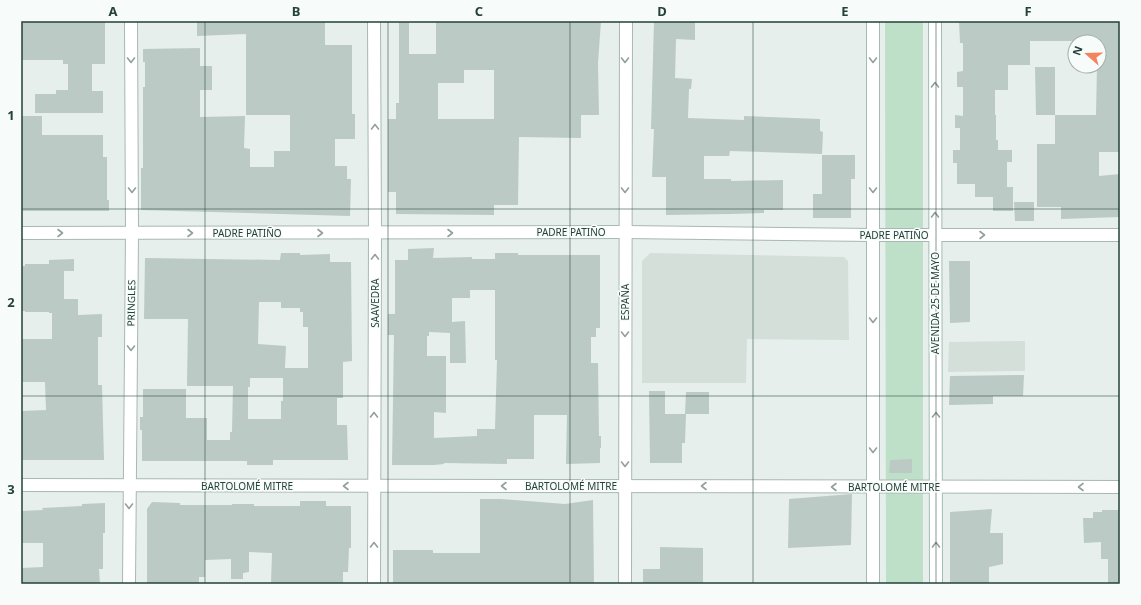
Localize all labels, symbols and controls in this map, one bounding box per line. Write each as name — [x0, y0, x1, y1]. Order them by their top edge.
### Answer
text: A — [109, 2, 118, 20]
text: B — [292, 2, 300, 20]
text: C — [475, 2, 483, 20]
text: D — [657, 2, 667, 20]
text: E — [841, 2, 849, 20]
text: F — [1024, 2, 1032, 20]
north arrow — [1067, 34, 1107, 74]
text: N — [1069, 44, 1086, 57]
one-way arrow — [127, 57, 135, 63]
one-way arrow — [621, 57, 629, 63]
one-way arrow — [869, 57, 877, 63]
one-way arrow — [931, 82, 939, 88]
text: 1 — [7, 106, 15, 124]
one-way arrow — [371, 124, 379, 130]
one-way arrow — [128, 187, 136, 193]
one-way arrow — [621, 187, 629, 193]
one-way arrow — [869, 187, 877, 193]
one-way arrow — [931, 212, 939, 218]
street label: PADRE PATIÑO — [536, 225, 606, 239]
street label: PADRE PATIÑO — [212, 226, 282, 240]
street label: PADRE PATIÑO — [859, 228, 929, 242]
one-way arrow — [57, 229, 63, 237]
one-way arrow — [187, 229, 193, 237]
one-way arrow — [317, 229, 323, 237]
one-way arrow — [447, 229, 453, 237]
one-way arrow — [979, 231, 985, 239]
street label: AVENIDA 25 DE MAYO — [928, 252, 942, 354]
one-way arrow — [371, 254, 379, 260]
street label: SAAVEDRA — [368, 278, 382, 328]
street label: PRINGLES — [124, 279, 138, 327]
street label: ESPAÑA — [618, 283, 632, 320]
text: 2 — [7, 293, 15, 311]
one-way arrow — [869, 317, 877, 323]
one-way arrow — [621, 331, 629, 337]
one-way arrow — [127, 345, 135, 351]
one-way arrow — [370, 412, 378, 418]
one-way arrow — [932, 412, 940, 418]
one-way arrow — [869, 447, 877, 453]
one-way arrow — [621, 461, 629, 467]
street label: BARTOLOMÉ MITRE — [201, 479, 293, 493]
street label: BARTOLOMÉ MITRE — [525, 479, 617, 493]
text: 3 — [7, 480, 15, 498]
street label: BARTOLOMÉ MITRE — [848, 480, 940, 494]
one-way arrow — [343, 482, 349, 490]
one-way arrow — [501, 482, 507, 490]
one-way arrow — [701, 482, 707, 491]
one-way arrow — [831, 483, 837, 491]
one-way arrow — [1078, 483, 1084, 491]
one-way arrow — [125, 503, 133, 509]
one-way arrow — [370, 542, 378, 548]
one-way arrow — [932, 542, 940, 548]

